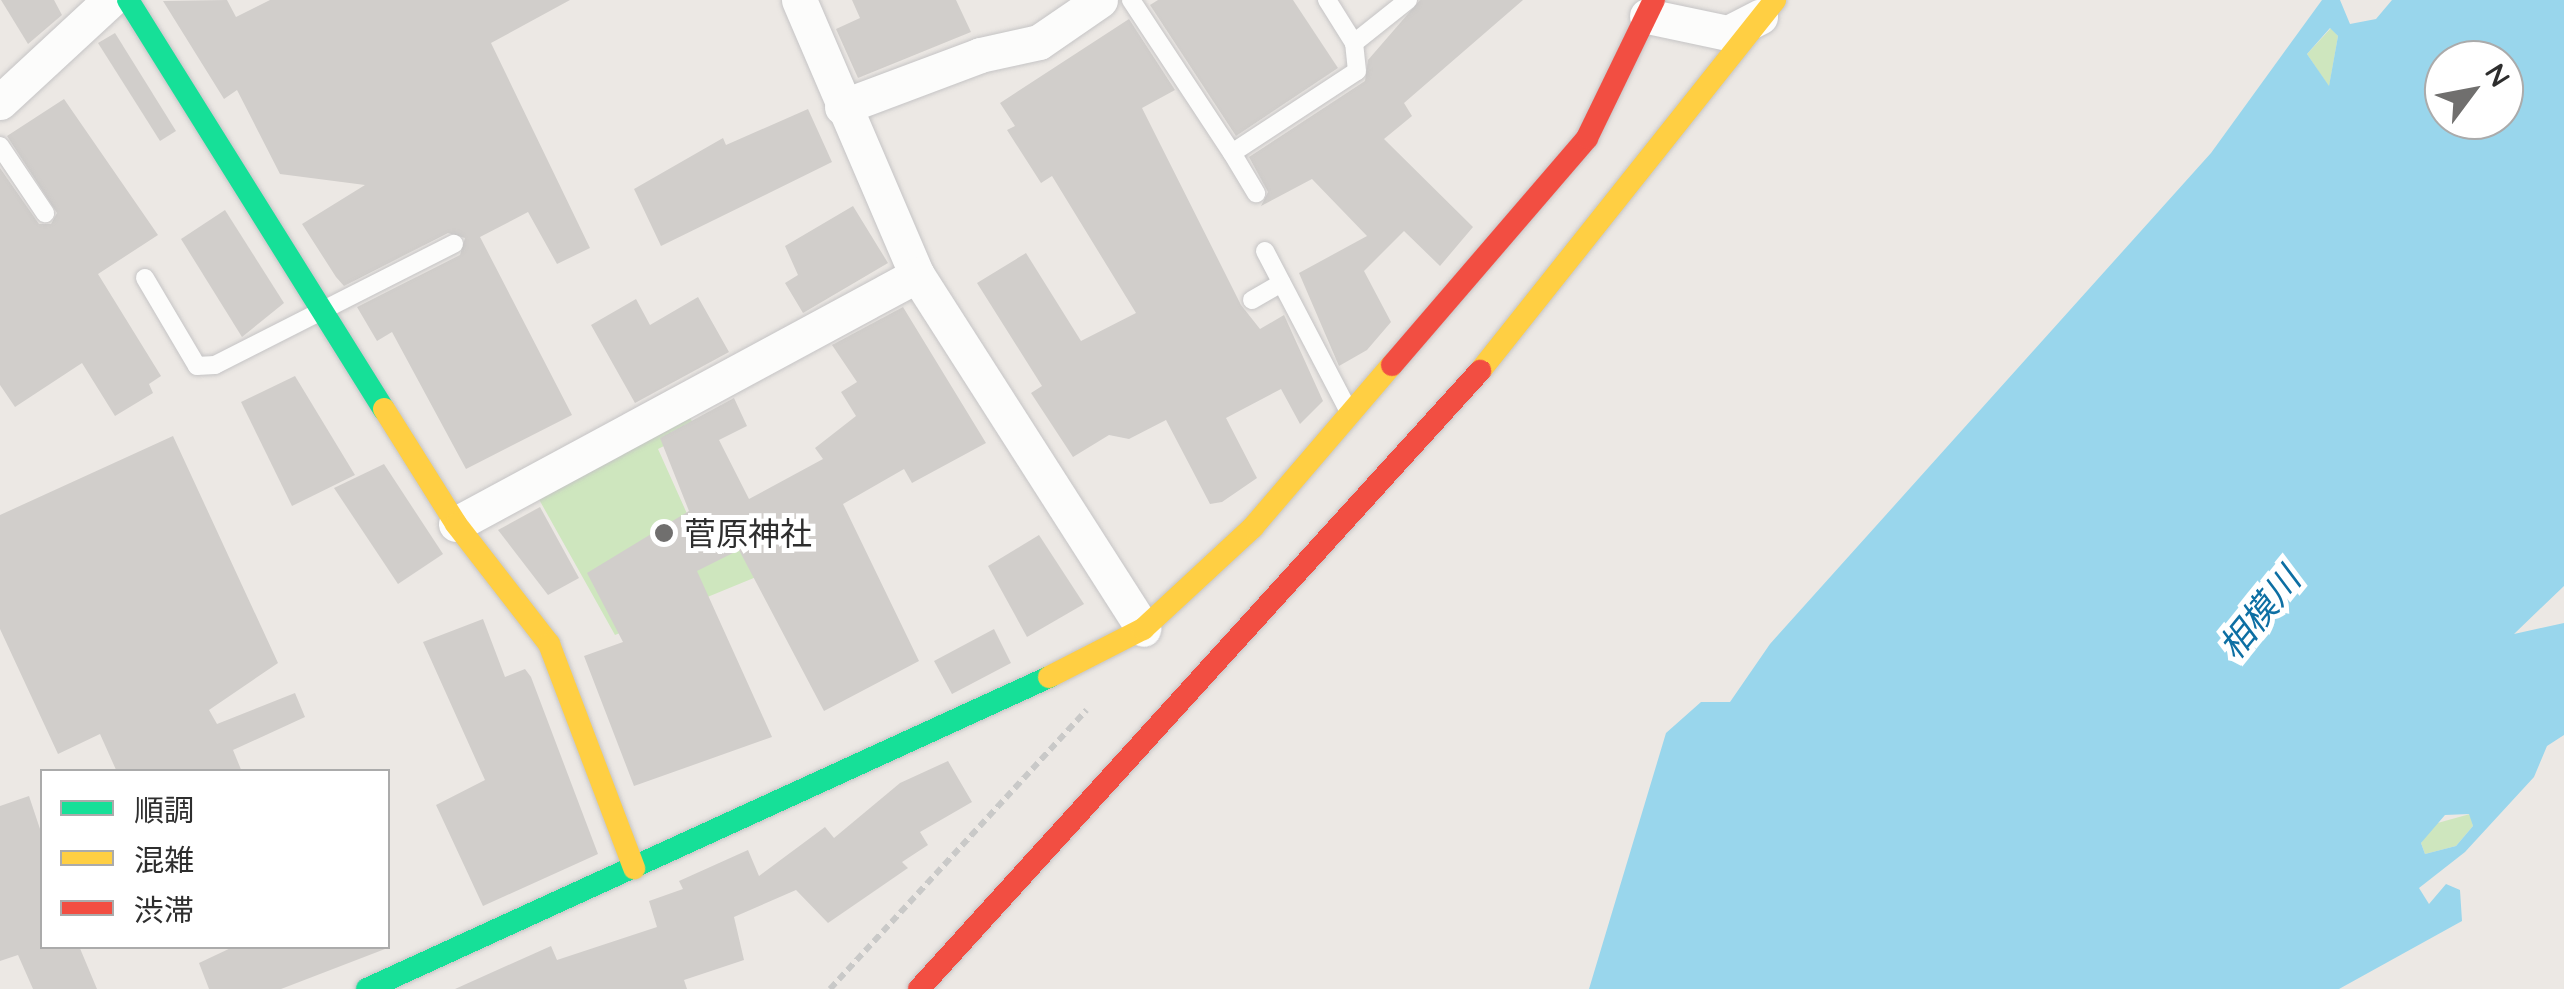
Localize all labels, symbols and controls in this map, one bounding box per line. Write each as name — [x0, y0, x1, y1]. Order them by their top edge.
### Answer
north arrow — [2424, 40, 2524, 140]
text: N — [2478, 57, 2518, 93]
place label: 菅原神社 — [684, 514, 812, 552]
marker: 菅原神社 — [653, 522, 675, 544]
water label: 相模川 — [2210, 559, 2308, 667]
legend — [40, 769, 390, 949]
text: 順調 — [134, 791, 194, 829]
text: 混雑 — [134, 841, 194, 879]
text: 渋滞 — [134, 891, 194, 929]

